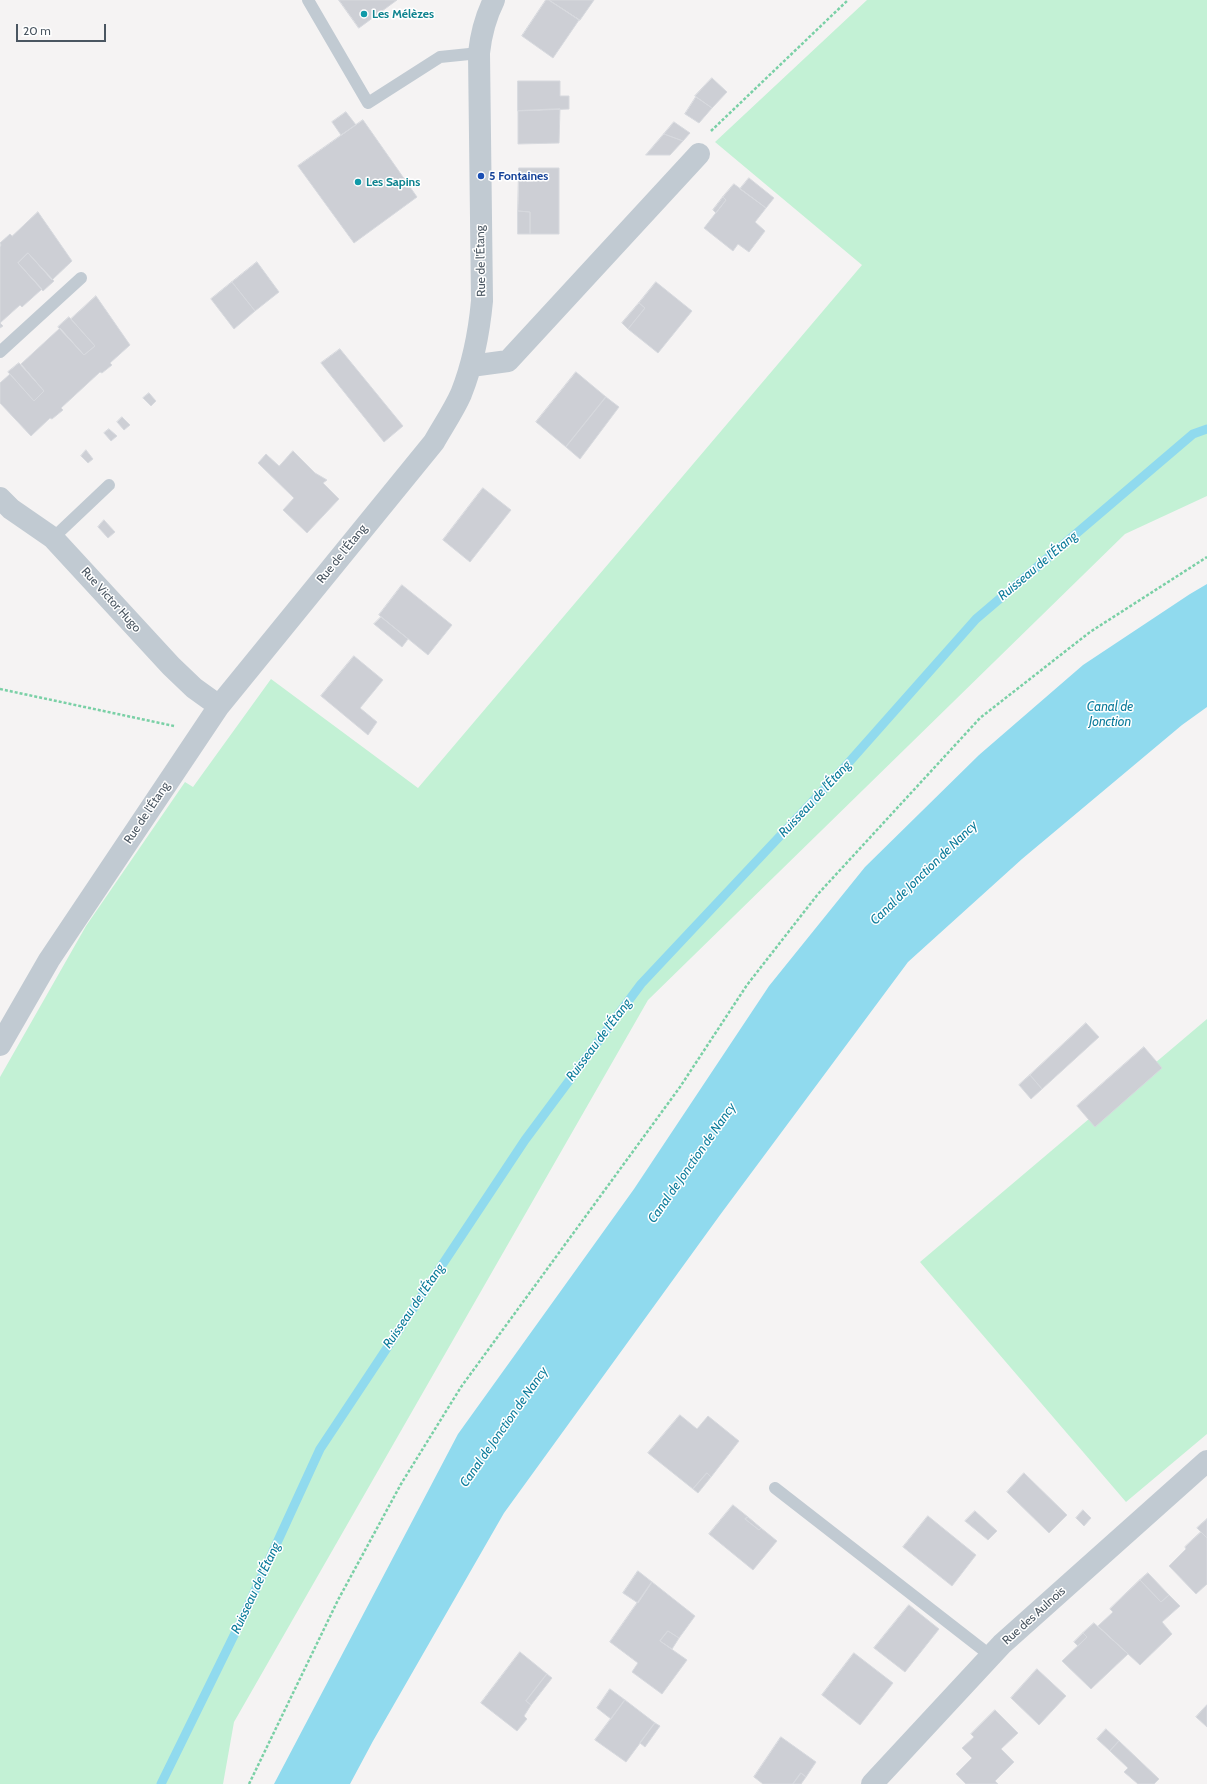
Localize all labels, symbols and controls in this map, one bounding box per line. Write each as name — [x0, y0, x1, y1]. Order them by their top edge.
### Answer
place label: Les Mélèzes — [372, 7, 434, 21]
marker: Les Mélèzes — [359, 9, 369, 19]
scale bar — [18, 16, 108, 42]
text: 20 m — [23, 23, 51, 38]
place label: 5 Fontaines — [489, 169, 548, 183]
marker: 5 Fontaines — [476, 171, 486, 181]
place label: Les Sapins — [366, 175, 420, 189]
marker: Les Sapins — [353, 177, 363, 187]
street label: Rue de l'Étang — [473, 225, 489, 297]
street label: Rue de l'Étang — [314, 522, 370, 586]
water label: Ruisseau de l'Étang — [995, 528, 1081, 604]
street label: Rue Victor Hugo — [78, 565, 144, 635]
water label: Canal de Jonction — [1087, 699, 1133, 730]
water label: Ruisseau de l'Étang — [776, 758, 854, 840]
street label: Rue de l'Étang — [121, 779, 173, 847]
water label: Canal de Jonction de Nancy — [867, 818, 981, 928]
water label: Ruisseau de l'Étang — [563, 996, 635, 1084]
water label: Canal de Jonction de Nancy — [645, 1100, 739, 1226]
water label: Ruisseau de l'Étang — [380, 1261, 448, 1351]
water label: Canal de Jonction de Nancy — [457, 1364, 551, 1490]
water label: Ruisseau de l'Étang — [228, 1540, 284, 1636]
street label: Rue des Aulnois — [999, 1584, 1069, 1648]

